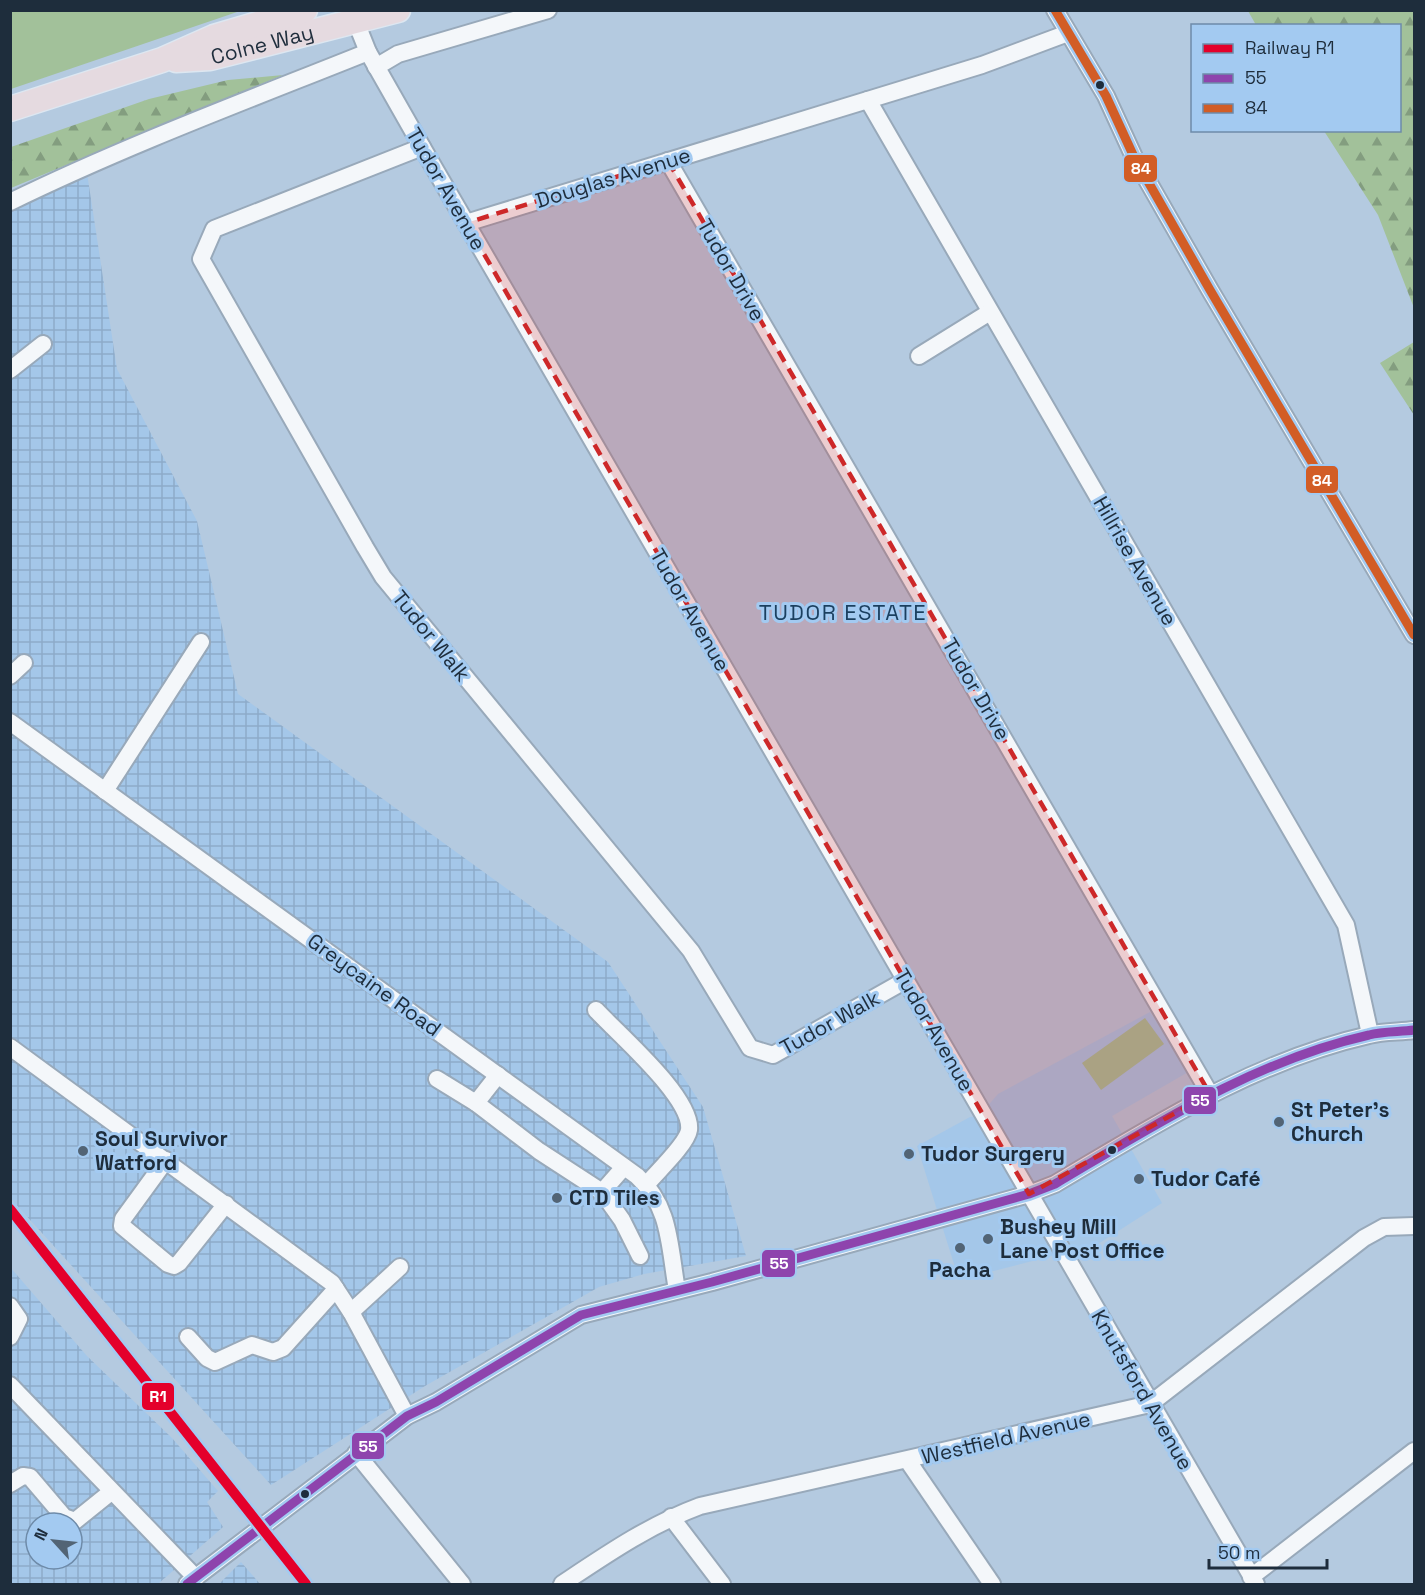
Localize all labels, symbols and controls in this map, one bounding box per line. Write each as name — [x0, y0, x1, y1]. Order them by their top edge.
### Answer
street label: Colne Way — [208, 18, 316, 70]
legend — [1191, 24, 1401, 132]
text: Railway R1 — [1245, 36, 1334, 59]
text: 55 — [1245, 66, 1267, 89]
unlabelled marker — [1094, 79, 1106, 91]
text: 84 — [1245, 96, 1267, 119]
street label: Tudor Avenue — [400, 123, 492, 255]
street label: Douglas Avenue — [532, 141, 694, 214]
line badge: 84 — [1123, 154, 1158, 183]
text: 84 — [1131, 158, 1151, 179]
street label: Tudor Drive — [691, 214, 772, 326]
line badge: 84 — [1305, 465, 1339, 494]
text: 84 — [1312, 470, 1332, 491]
street label: Hillrise Avenue — [1087, 491, 1183, 630]
street label: Tudor Avenue — [644, 544, 736, 676]
street label: Tudor Walk — [386, 584, 476, 687]
district label: TUDOR ESTATE — [759, 598, 927, 626]
street label: Tudor Drive — [936, 633, 1017, 745]
street label: Greycaine Road — [302, 927, 446, 1042]
street label: Tudor Avenue — [888, 964, 980, 1096]
street label: Tudor Walk — [775, 984, 884, 1061]
line badge: 55 — [1183, 1086, 1217, 1115]
text: 55 — [1190, 1090, 1210, 1111]
place label: St Peter's Church — [1291, 1096, 1389, 1147]
marker: St Peter's Church — [1272, 1115, 1286, 1129]
place label: Soul Survivor Watford — [95, 1125, 228, 1176]
place label: Tudor Surgery — [921, 1140, 1065, 1167]
marker: Soul Survivor Watford — [76, 1144, 90, 1158]
unlabelled marker — [1106, 1144, 1118, 1156]
marker: Tudor Surgery — [902, 1147, 916, 1161]
place label: Tudor Café — [1151, 1165, 1261, 1192]
marker: Tudor Café — [1132, 1172, 1146, 1186]
place label: CTD Tiles — [569, 1184, 660, 1211]
marker: CTD Tiles — [550, 1191, 564, 1205]
place label: Bushey Mill Lane Post Office — [1000, 1213, 1165, 1264]
marker: Bushey Mill Lane Post Office — [981, 1232, 995, 1246]
marker: Pacha — [953, 1241, 967, 1255]
line badge: 55 — [761, 1249, 796, 1278]
text: 55 — [769, 1253, 789, 1274]
place label: Pacha — [929, 1256, 991, 1283]
street label: Knutsford Avenue — [1085, 1305, 1199, 1475]
line badge: R1 — [141, 1382, 175, 1411]
text: R1 — [149, 1386, 167, 1407]
street label: Westfield Avenue — [919, 1405, 1093, 1470]
line badge: 55 — [351, 1432, 385, 1460]
text: 55 — [358, 1436, 378, 1457]
unlabelled marker — [299, 1488, 311, 1500]
north arrow — [24, 1511, 84, 1571]
text: N — [29, 1525, 53, 1544]
scale bar — [1209, 1532, 1328, 1570]
text: 50 m — [1218, 1541, 1260, 1564]

